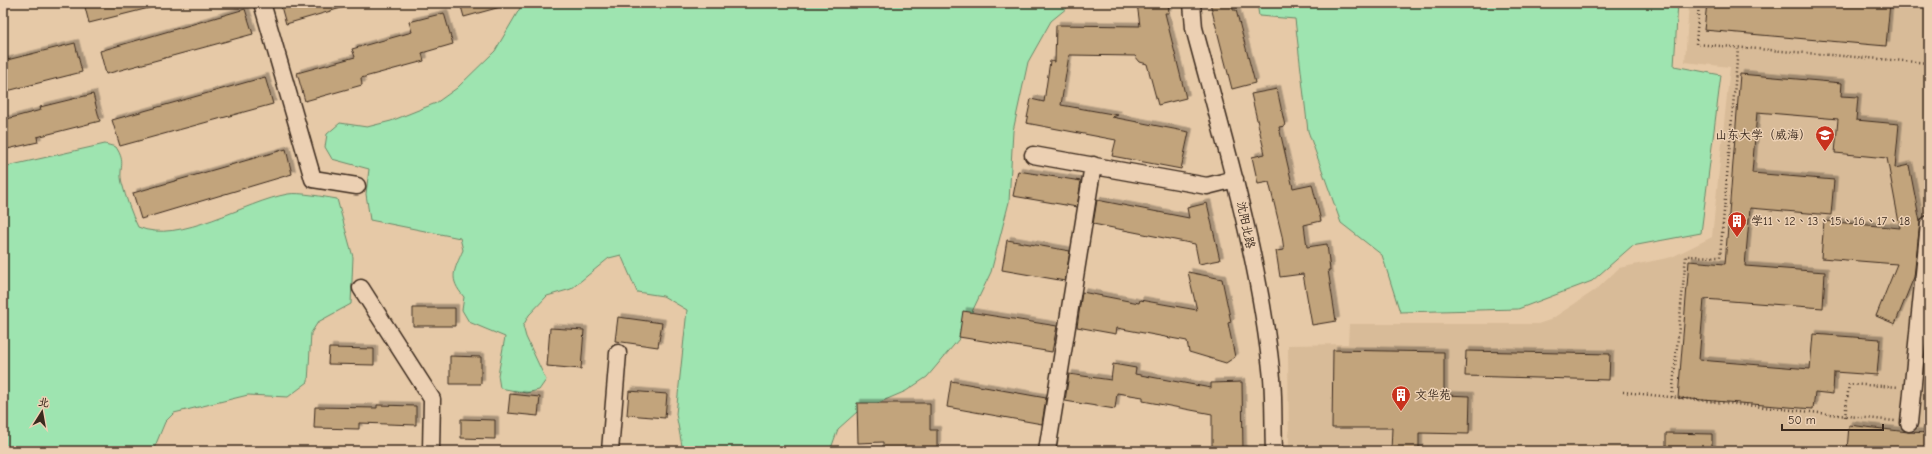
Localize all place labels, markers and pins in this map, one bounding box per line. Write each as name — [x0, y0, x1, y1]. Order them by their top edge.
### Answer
school or university icon: 山东大学（威海） — [1814, 124, 1836, 152]
place label: 山东大学（威海） — [1715, 128, 1811, 142]
building icon: 学11、12、13、15、16、17、18 — [1726, 210, 1748, 238]
place label: 学11、12、13、15、16、17、18 — [1751, 214, 1910, 228]
building icon: 文华苑 — [1390, 384, 1412, 412]
place label: 文华苑 — [1415, 388, 1451, 402]

